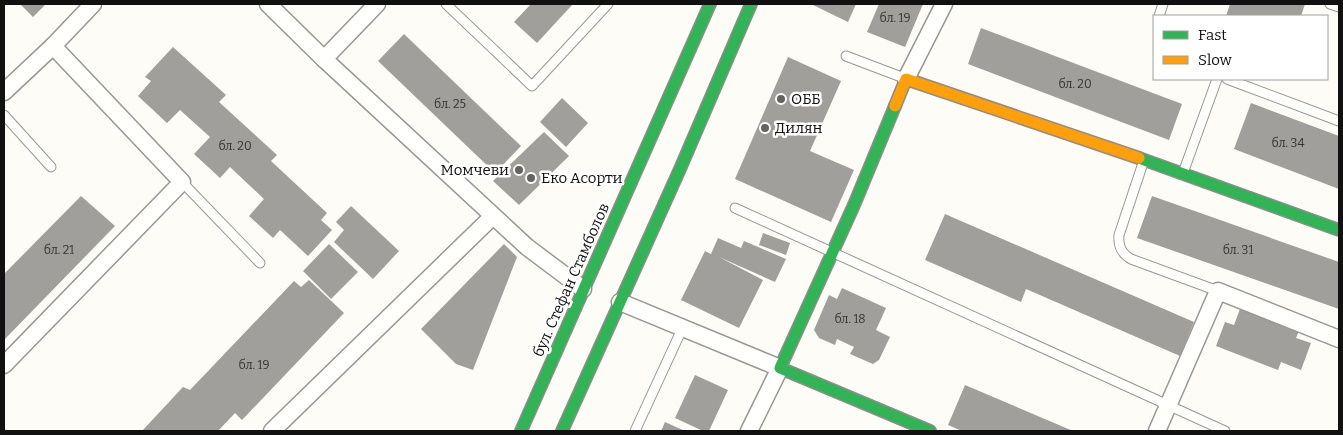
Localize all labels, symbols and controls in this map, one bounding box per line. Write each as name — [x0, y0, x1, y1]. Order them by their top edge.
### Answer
house number: бл. 19 — [880, 11, 910, 25]
legend — [1153, 15, 1328, 80]
text: Fast — [1198, 26, 1227, 44]
text: Slow — [1198, 51, 1233, 69]
house number: бл. 20 — [1058, 77, 1092, 91]
place label: ОББ — [791, 90, 821, 108]
marker: ОББ — [775, 93, 787, 105]
house number: бл. 25 — [434, 97, 466, 111]
place label: Дилян — [775, 119, 822, 137]
marker: Дилян — [759, 122, 771, 134]
house number: бл. 34 — [1272, 136, 1304, 150]
house number: бл. 20 — [218, 139, 252, 153]
place label: Момчеви — [441, 161, 509, 179]
marker: Момчеви — [513, 164, 525, 176]
place label: Еко Асорти — [541, 169, 623, 187]
marker: Еко Асорти — [525, 172, 537, 184]
street label: бул. Стефан Стамболов — [529, 200, 613, 360]
house number: бл. 21 — [44, 243, 74, 257]
house number: бл. 31 — [1223, 243, 1253, 257]
house number: бл. 18 — [834, 312, 866, 326]
house number: бл. 19 — [239, 358, 269, 372]

